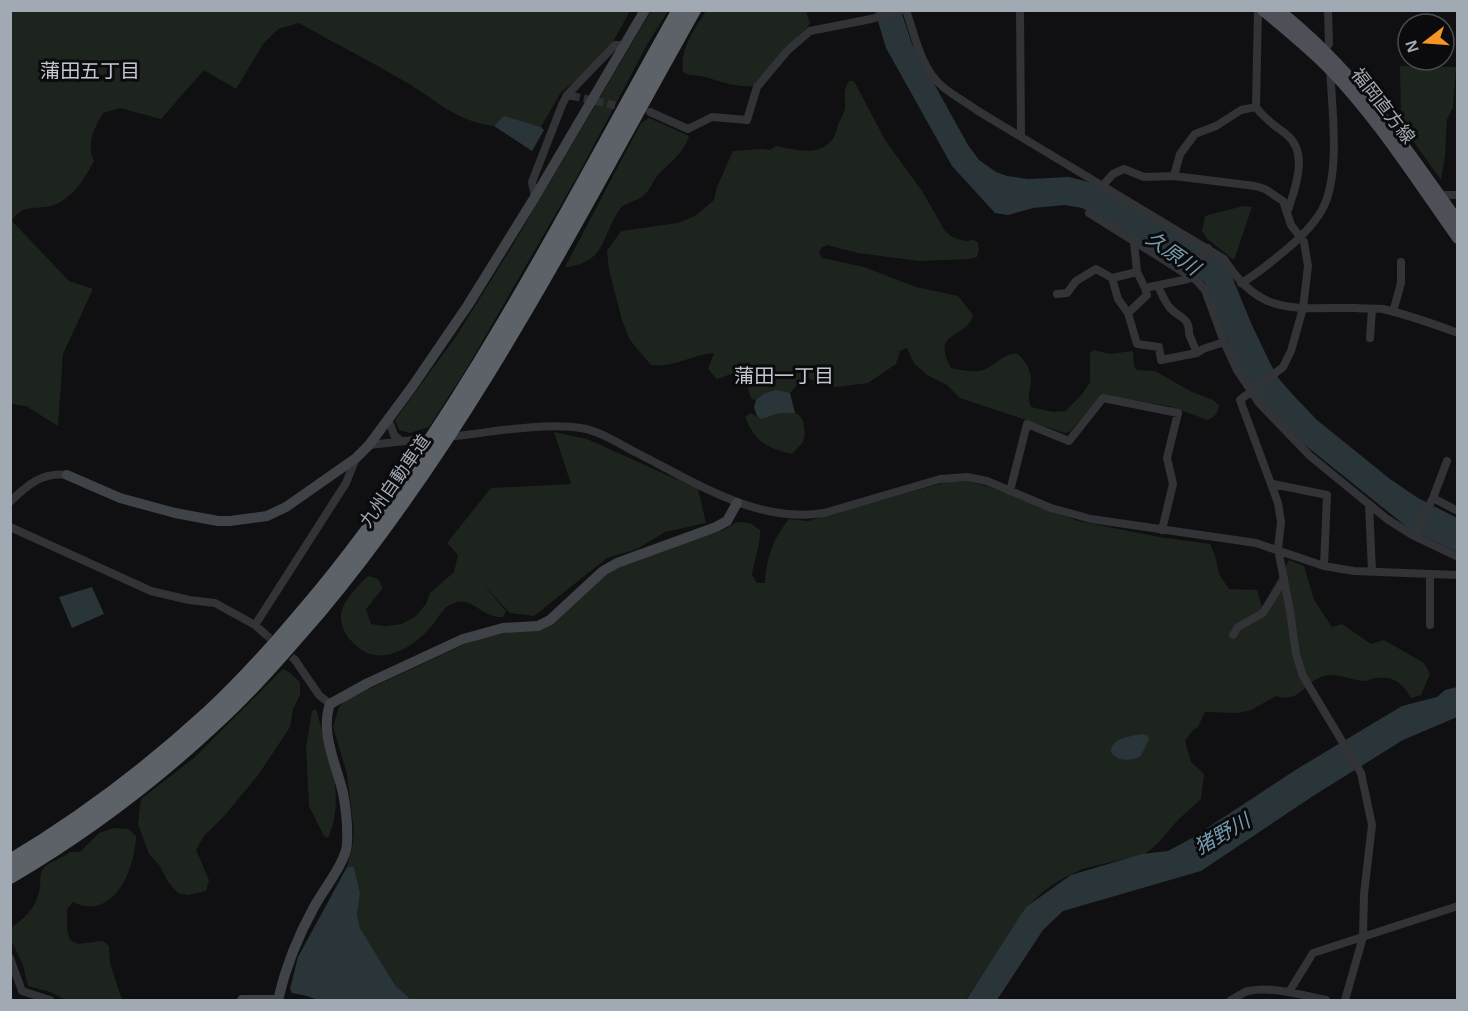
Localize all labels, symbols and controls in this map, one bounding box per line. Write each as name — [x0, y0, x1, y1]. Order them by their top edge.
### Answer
north arrow — [1396, 12, 1456, 72]
text: N — [1402, 38, 1422, 54]
district label: 蒲田五丁目 — [40, 60, 140, 82]
street label: 福岡直方線 — [1347, 64, 1419, 148]
water label: 久原川 — [1142, 227, 1206, 280]
district label: 蒲田一丁目 — [734, 365, 834, 387]
street label: 九州自動車道 — [356, 431, 434, 531]
water label: 猪野川 — [1191, 808, 1255, 859]

